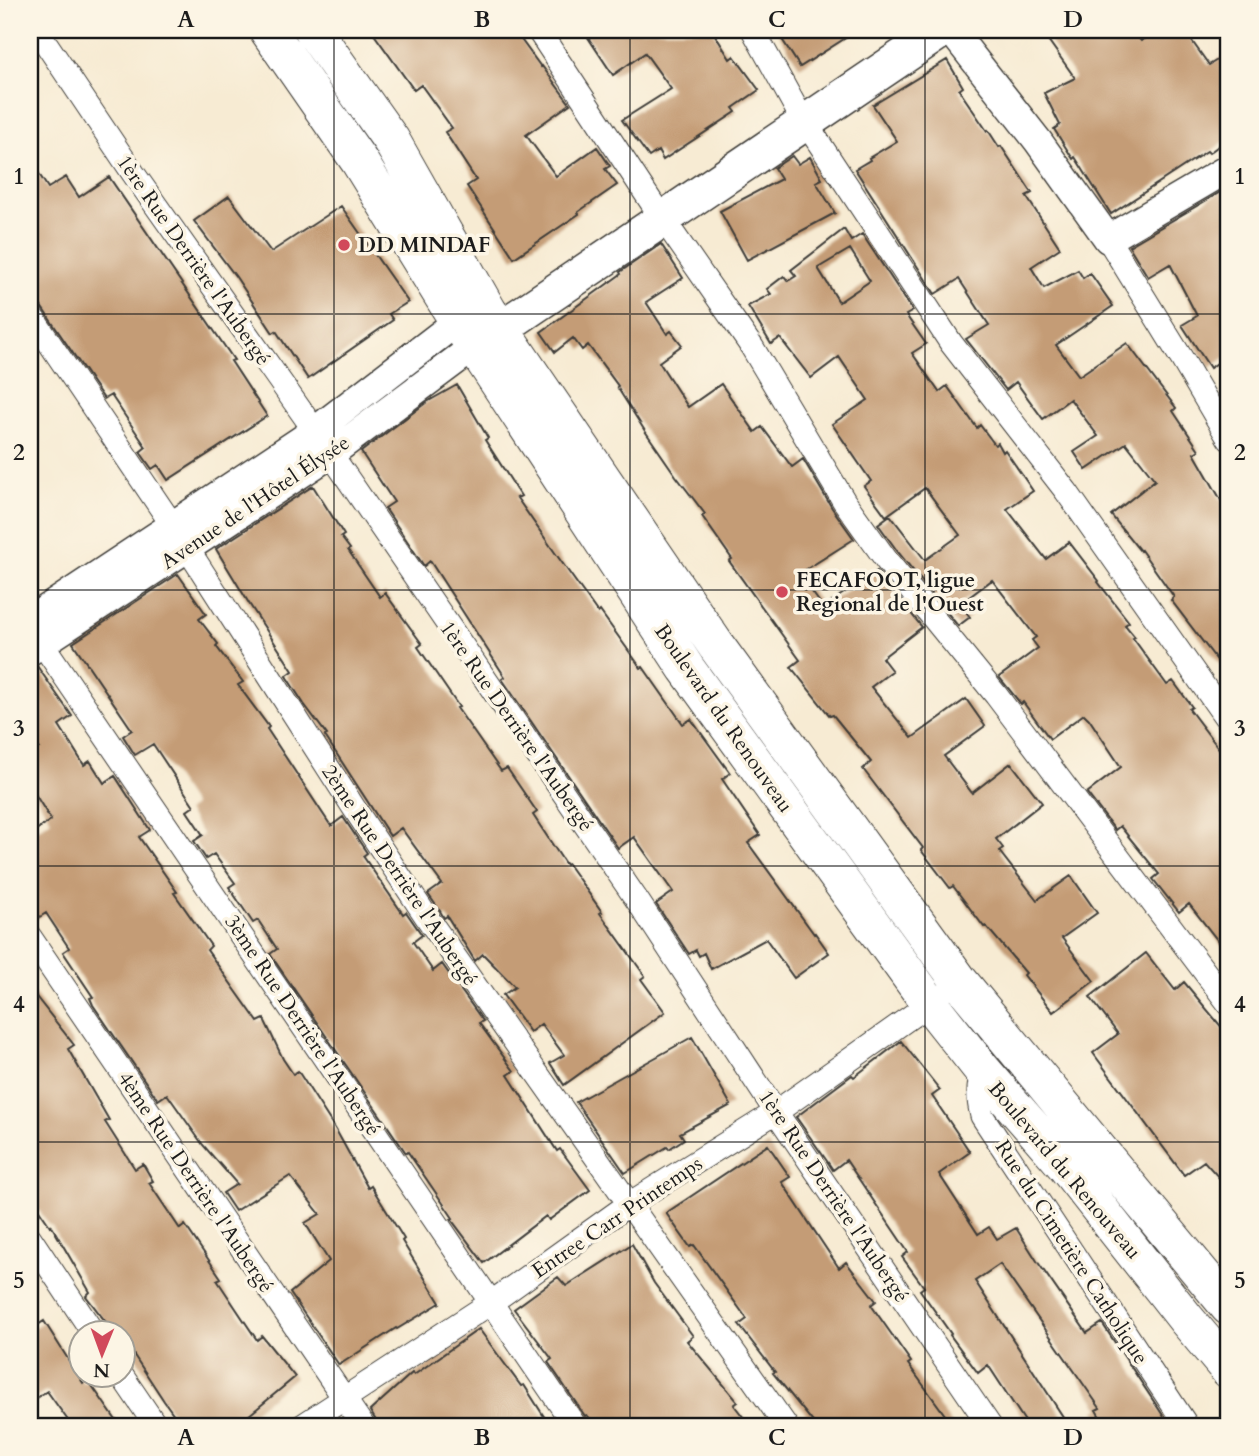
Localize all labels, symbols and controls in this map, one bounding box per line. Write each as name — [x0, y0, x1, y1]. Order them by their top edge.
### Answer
text: A — [177, 4, 195, 35]
text: B — [474, 4, 490, 35]
text: C — [768, 4, 786, 35]
text: D — [1063, 4, 1083, 35]
street label: 1ère Rue Derrière l'Aubergé — [110, 149, 277, 371]
text: 1 — [13, 161, 25, 192]
text: 1 — [1234, 161, 1246, 192]
place label: DD MINDAF — [358, 231, 490, 260]
marker: DD MINDAF — [336, 237, 352, 253]
street label: Avenue de l'Hôtel Élysée — [155, 428, 355, 576]
text: 2 — [13, 437, 25, 468]
text: 2 — [1234, 437, 1246, 468]
place label: FECAFOOT, ligue Regional de l'Ouest — [796, 566, 984, 619]
marker: FECAFOOT, ligue Regional de l'Ouest — [774, 584, 790, 600]
street label: 1ère Rue Derrière l'Aubergé — [433, 615, 600, 837]
street label: Boulevard du Renouveau — [647, 618, 800, 818]
text: 3 — [13, 713, 25, 744]
text: 3 — [1234, 713, 1246, 744]
street label: 2ème Rue Derrière l'Aubergé — [315, 759, 485, 992]
street label: 3ème Rue Derrière l'Aubergé — [218, 909, 388, 1142]
text: 4 — [13, 989, 25, 1020]
text: 4 — [1234, 989, 1246, 1020]
street label: 4ème Rue Derrière l'Aubergé — [111, 1066, 281, 1299]
street label: Boulevard du Renouveau — [981, 1075, 1148, 1266]
street label: 1ère Rue Derrière l'Aubergé — [751, 1084, 916, 1308]
street label: Rue du Cimetière Catholique — [988, 1135, 1155, 1370]
street label: Entree Carr Printemps — [526, 1149, 708, 1285]
text: 5 — [13, 1265, 25, 1296]
text: 5 — [1234, 1265, 1246, 1296]
north arrow — [66, 1320, 136, 1390]
text: N — [93, 1357, 110, 1383]
text: A — [177, 1422, 195, 1453]
text: B — [474, 1422, 490, 1453]
text: C — [768, 1422, 786, 1453]
text: D — [1063, 1422, 1083, 1453]

